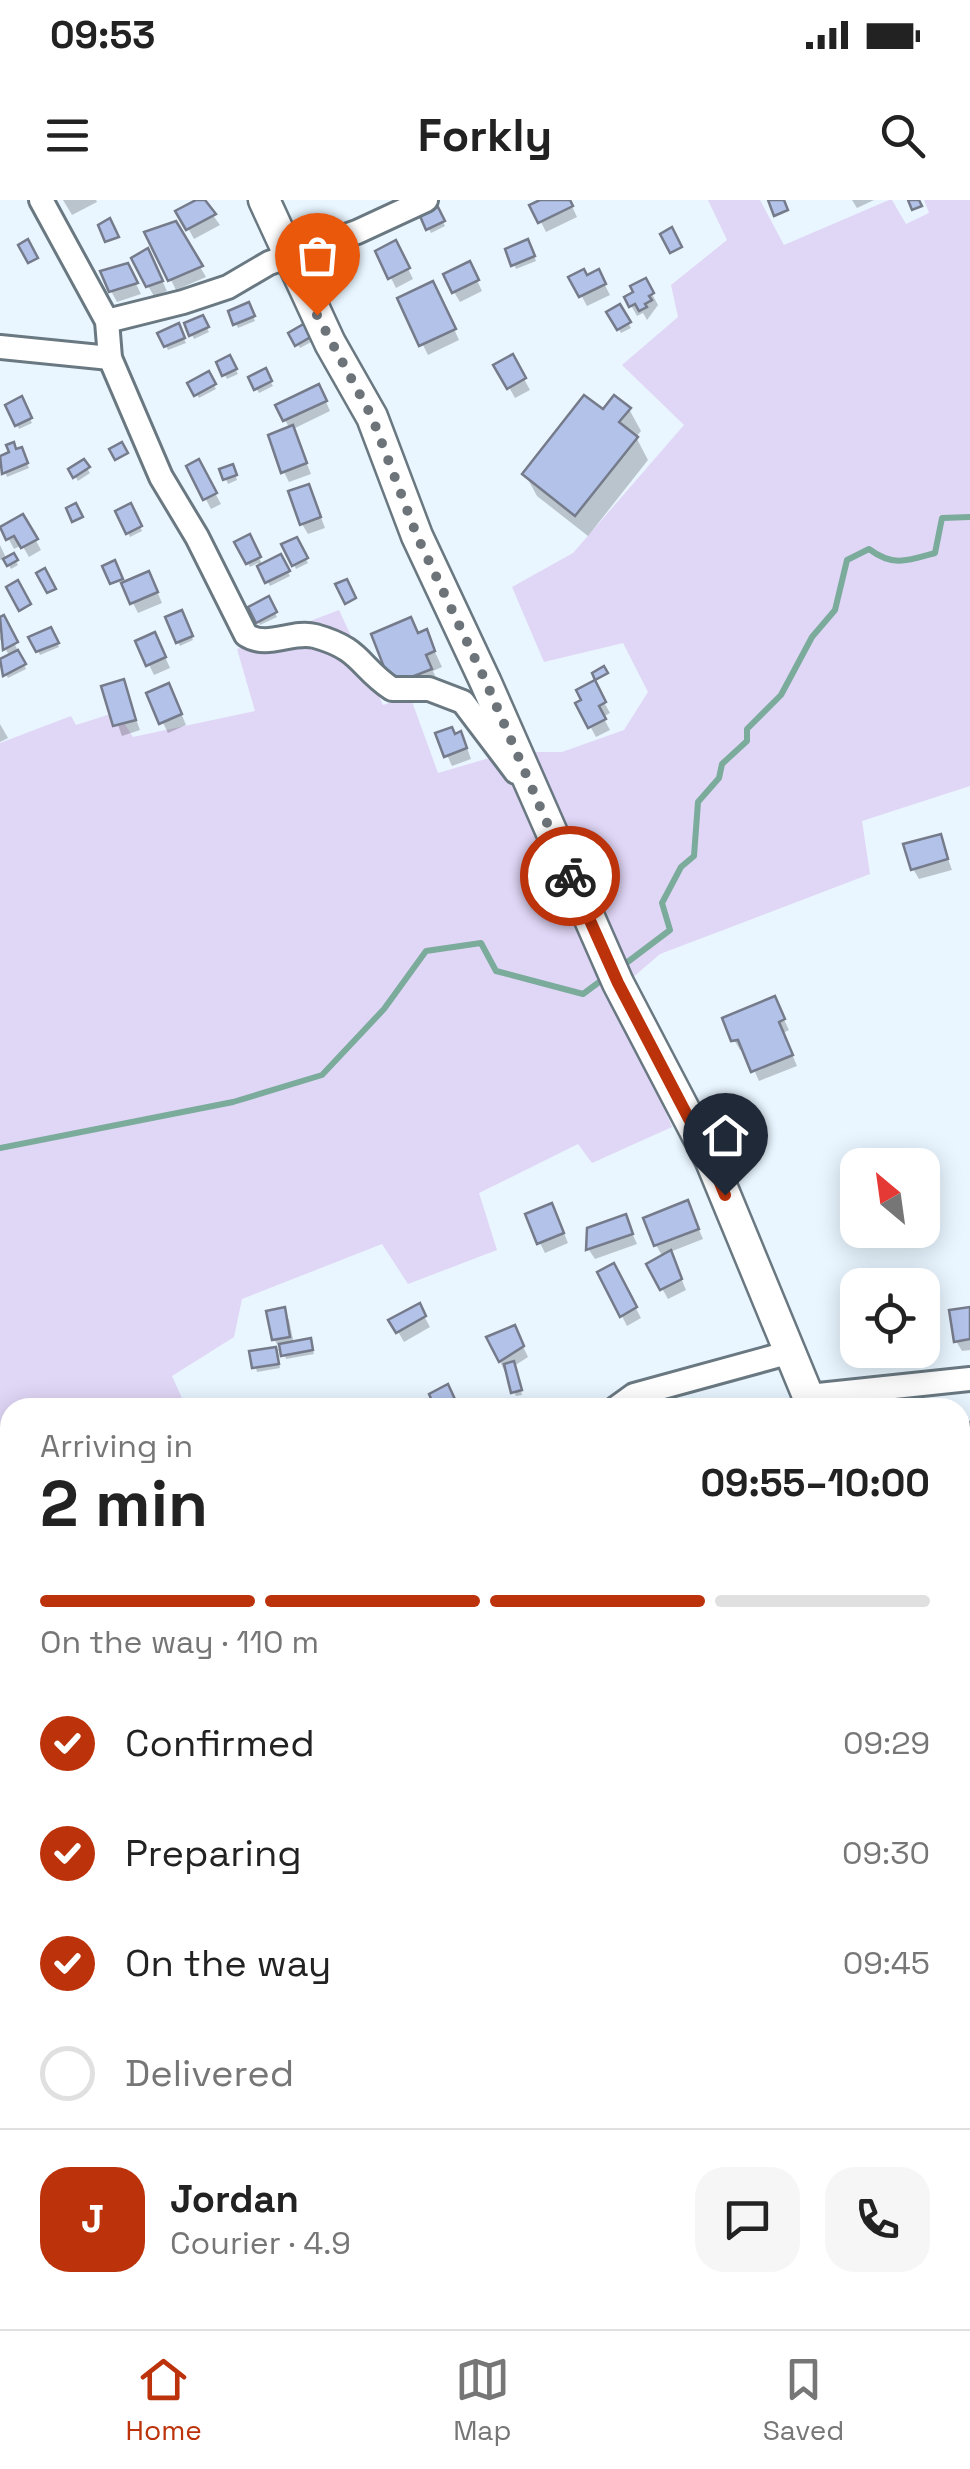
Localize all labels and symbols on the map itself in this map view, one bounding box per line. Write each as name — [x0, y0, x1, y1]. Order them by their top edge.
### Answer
pin — [275, 213, 360, 316]
courier — [520, 826, 620, 926]
pin — [683, 1093, 768, 1196]
north arrow — [840, 1148, 940, 1248]

